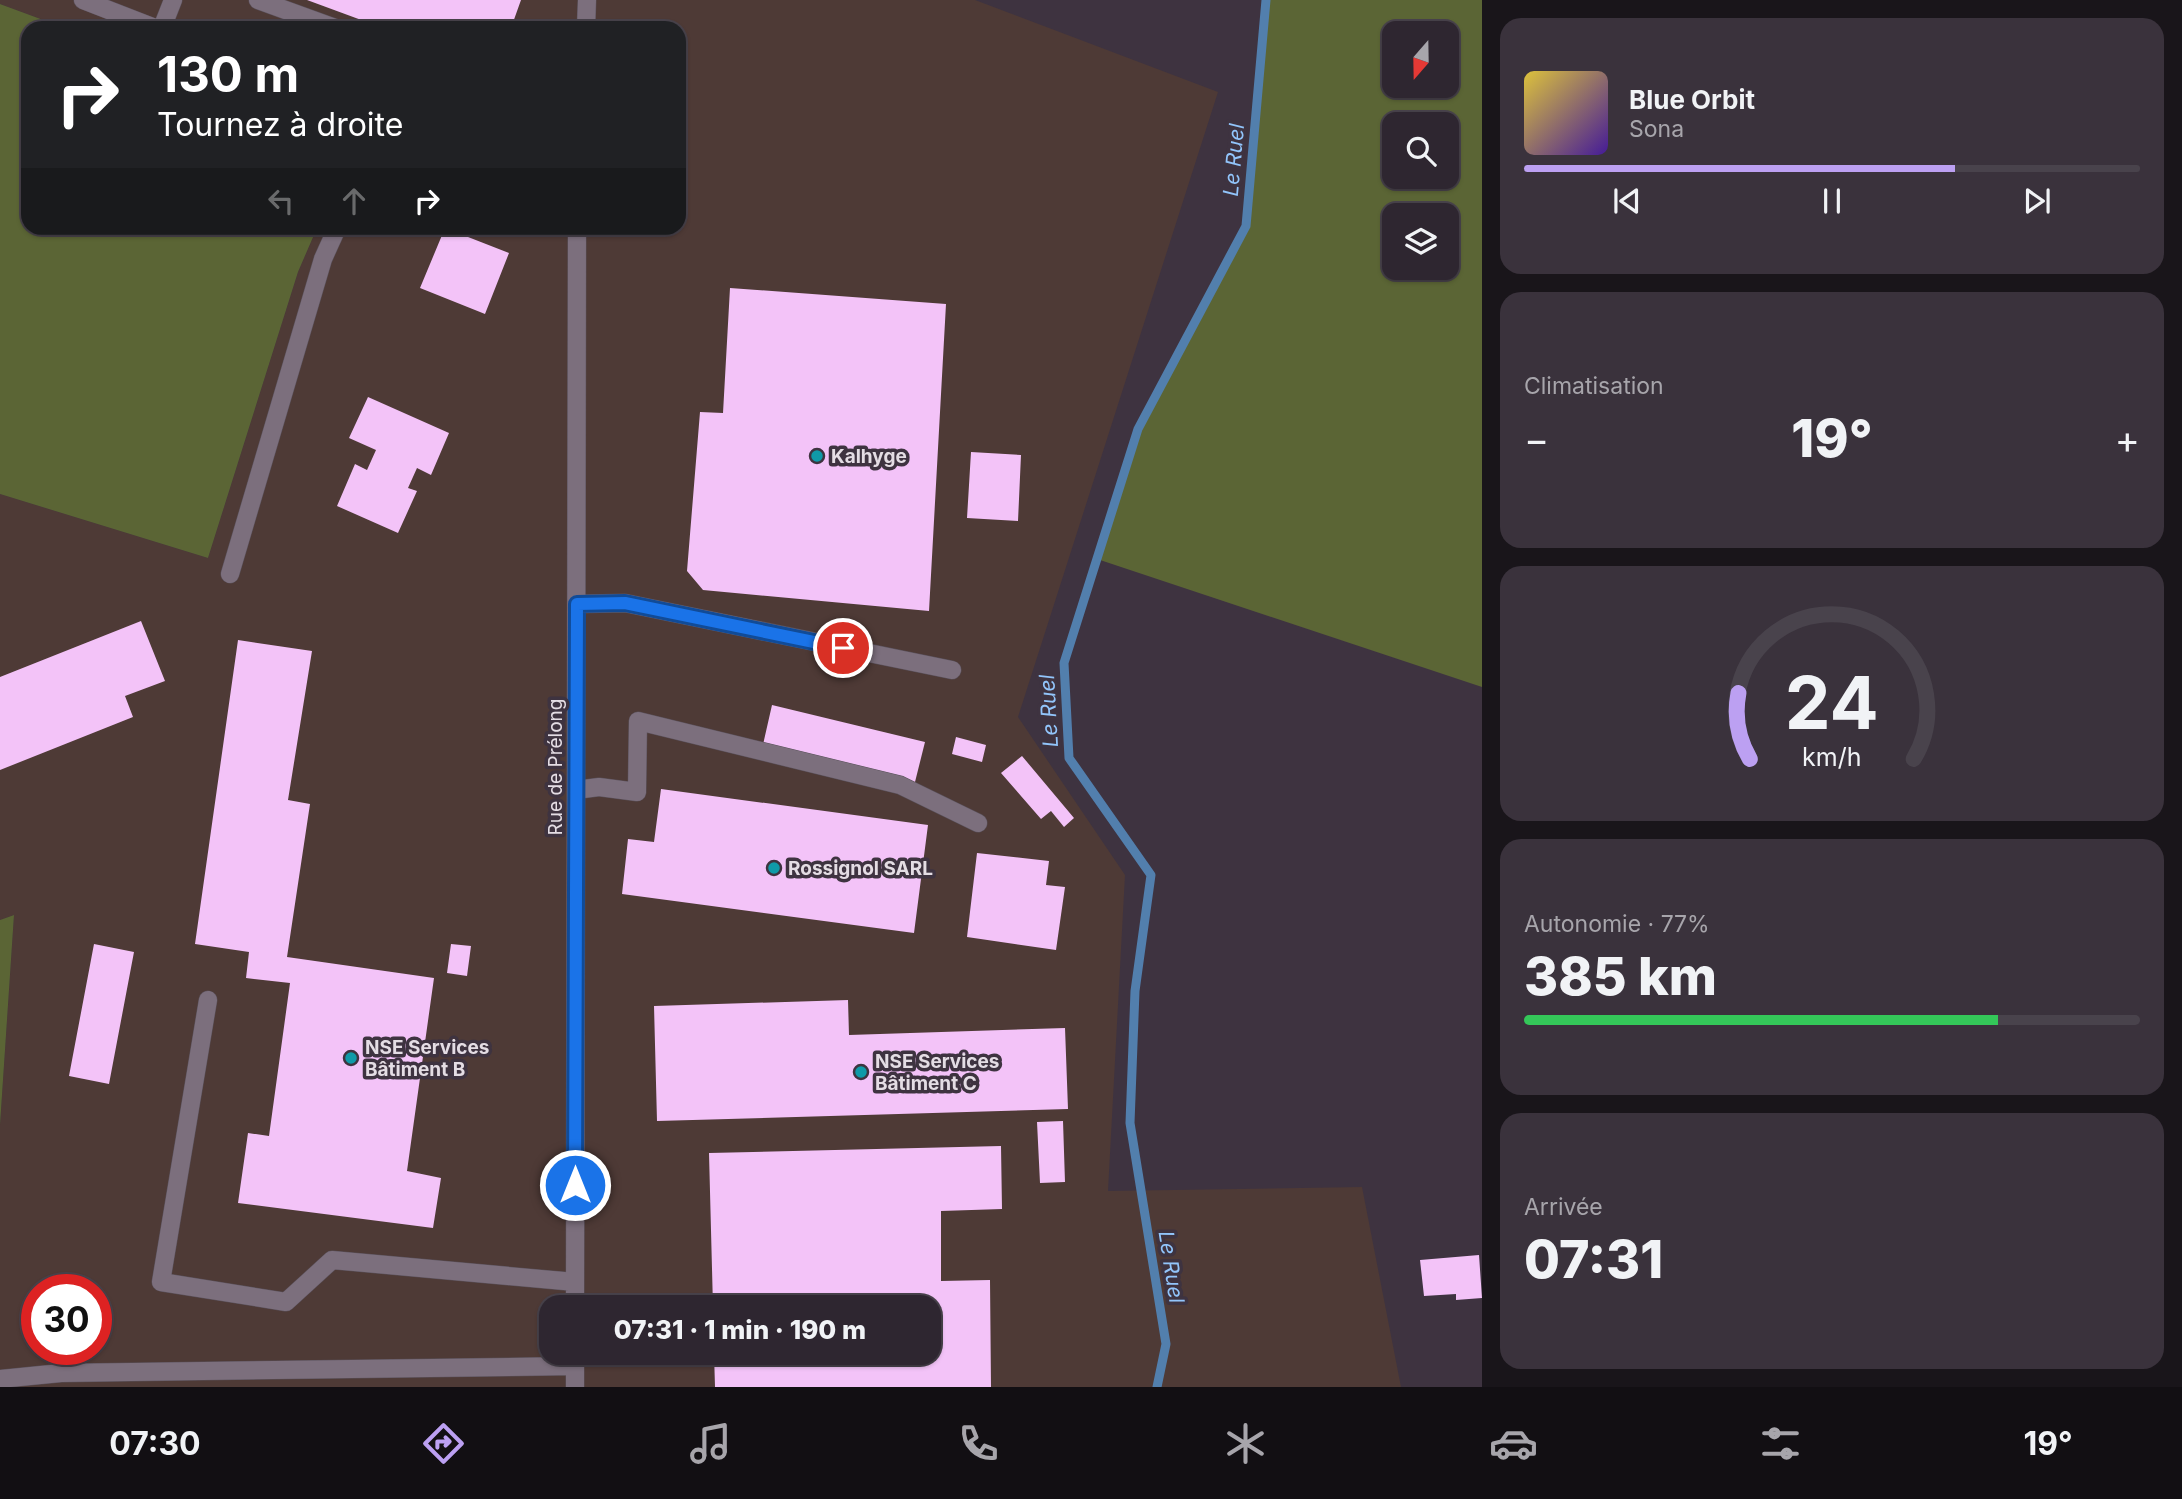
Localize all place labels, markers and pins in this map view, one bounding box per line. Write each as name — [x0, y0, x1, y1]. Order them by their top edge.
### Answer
place label: Kalhyge — [831, 445, 907, 468]
marker: Kalhyge — [809, 448, 825, 464]
pin — [813, 618, 873, 678]
place label: Rossignol SARL — [788, 857, 933, 880]
marker: Rossignol SARL — [766, 860, 782, 876]
place label: NSE Services Bâtiment B — [365, 1036, 489, 1081]
marker: NSE Services Bâtiment B — [343, 1050, 359, 1066]
place label: NSE Services Bâtiment C — [875, 1050, 999, 1095]
marker: NSE Services Bâtiment C — [853, 1064, 869, 1080]

